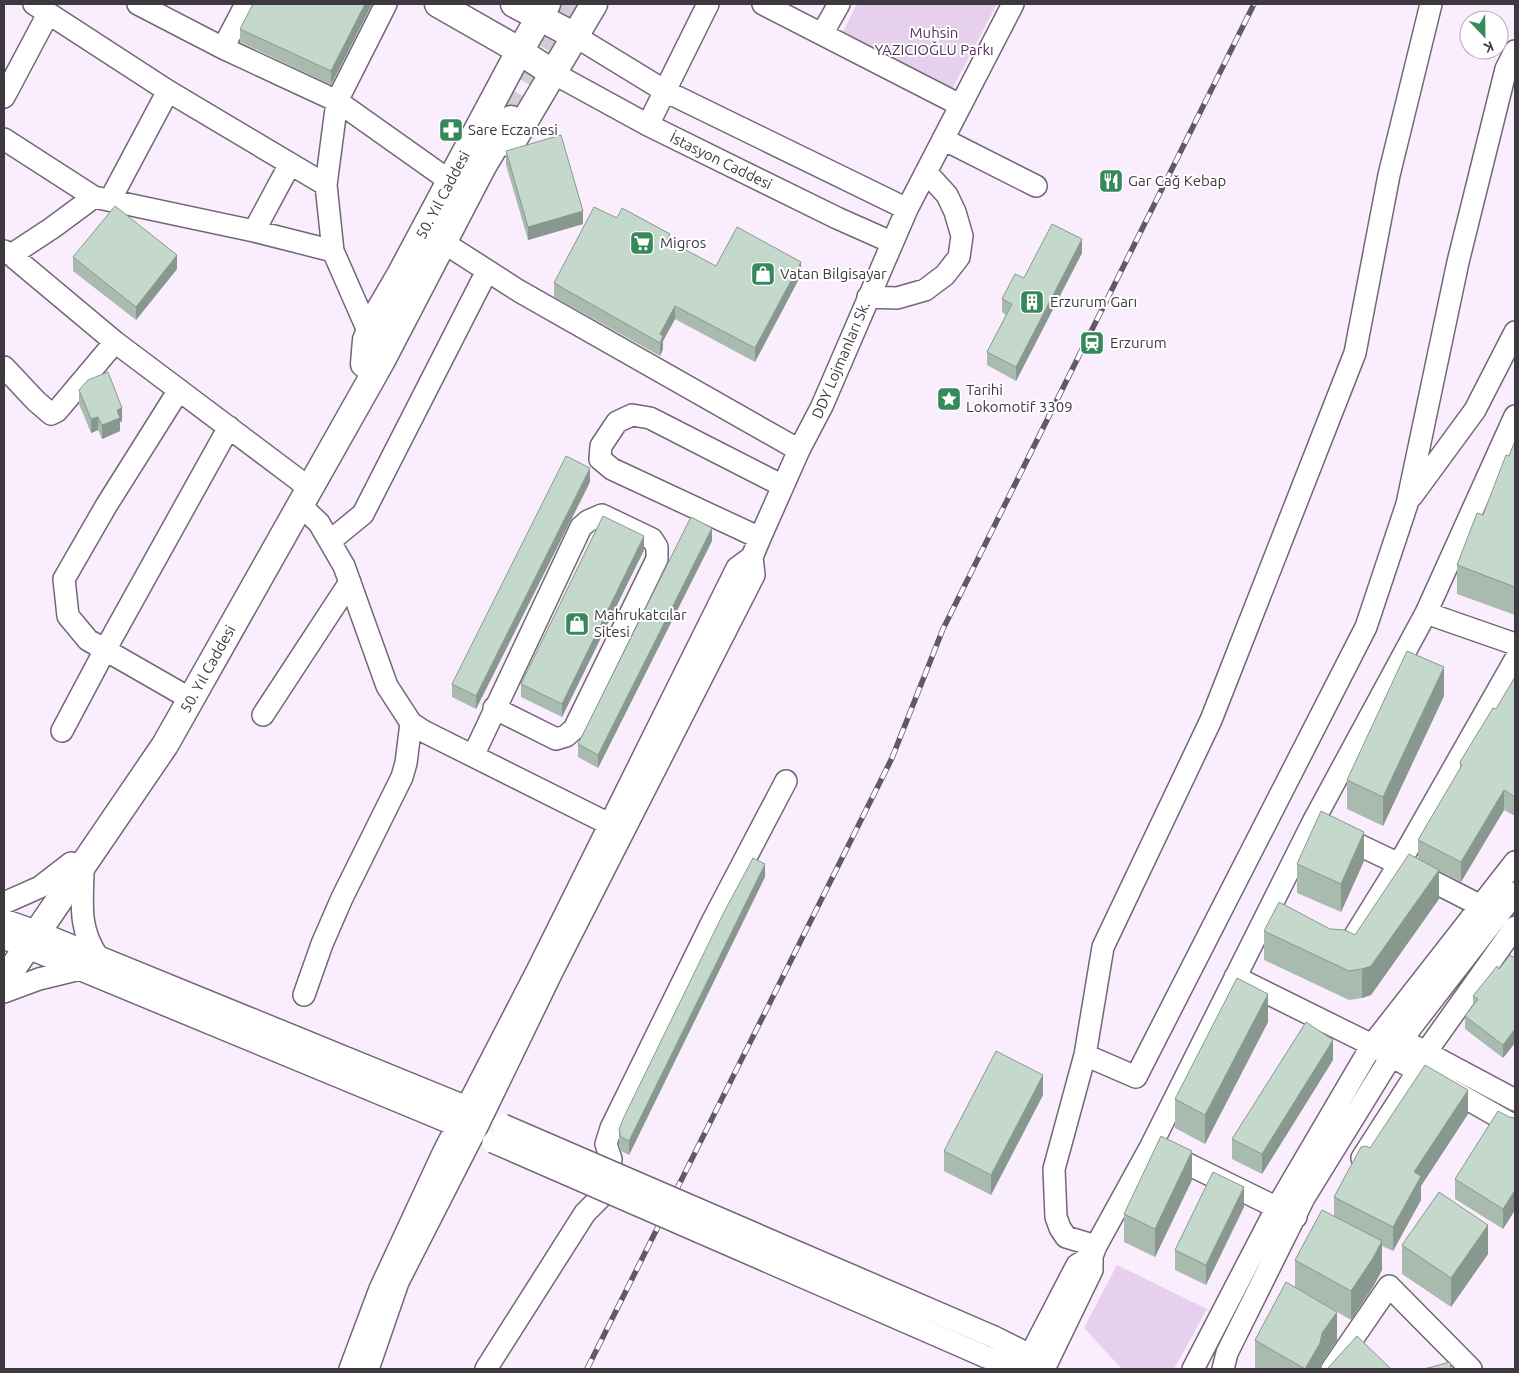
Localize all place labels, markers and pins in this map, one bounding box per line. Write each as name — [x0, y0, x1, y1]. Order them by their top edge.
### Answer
pharmacy icon: Sare Eczanesi — [438, 117, 464, 143]
place label: Sare Eczanesi — [468, 121, 558, 138]
restaurant icon: Gar Cağ Kebap — [1098, 168, 1124, 194]
place label: Gar Cağ Kebap — [1128, 172, 1226, 189]
supermarket icon: Migros — [629, 230, 655, 256]
place label: Migros — [660, 234, 706, 251]
shop icon: Vatan Bilgisayar — [750, 261, 776, 287]
place label: Vatan Bilgisayar — [780, 265, 887, 282]
building icon: Erzurum Garı — [1019, 289, 1045, 315]
place label: Erzurum Garı — [1050, 293, 1137, 310]
station icon: Erzurum — [1079, 330, 1105, 356]
place label: Erzurum — [1110, 334, 1167, 351]
place label: Tarihi Lokomotif 3309 — [966, 381, 1073, 415]
place icon: Tarihi Lokomotif 3309 — [936, 386, 962, 412]
place label: Mahrukatcılar Sitesi — [594, 606, 687, 640]
shop icon: Mahrukatcılar Sitesi — [564, 611, 590, 637]

